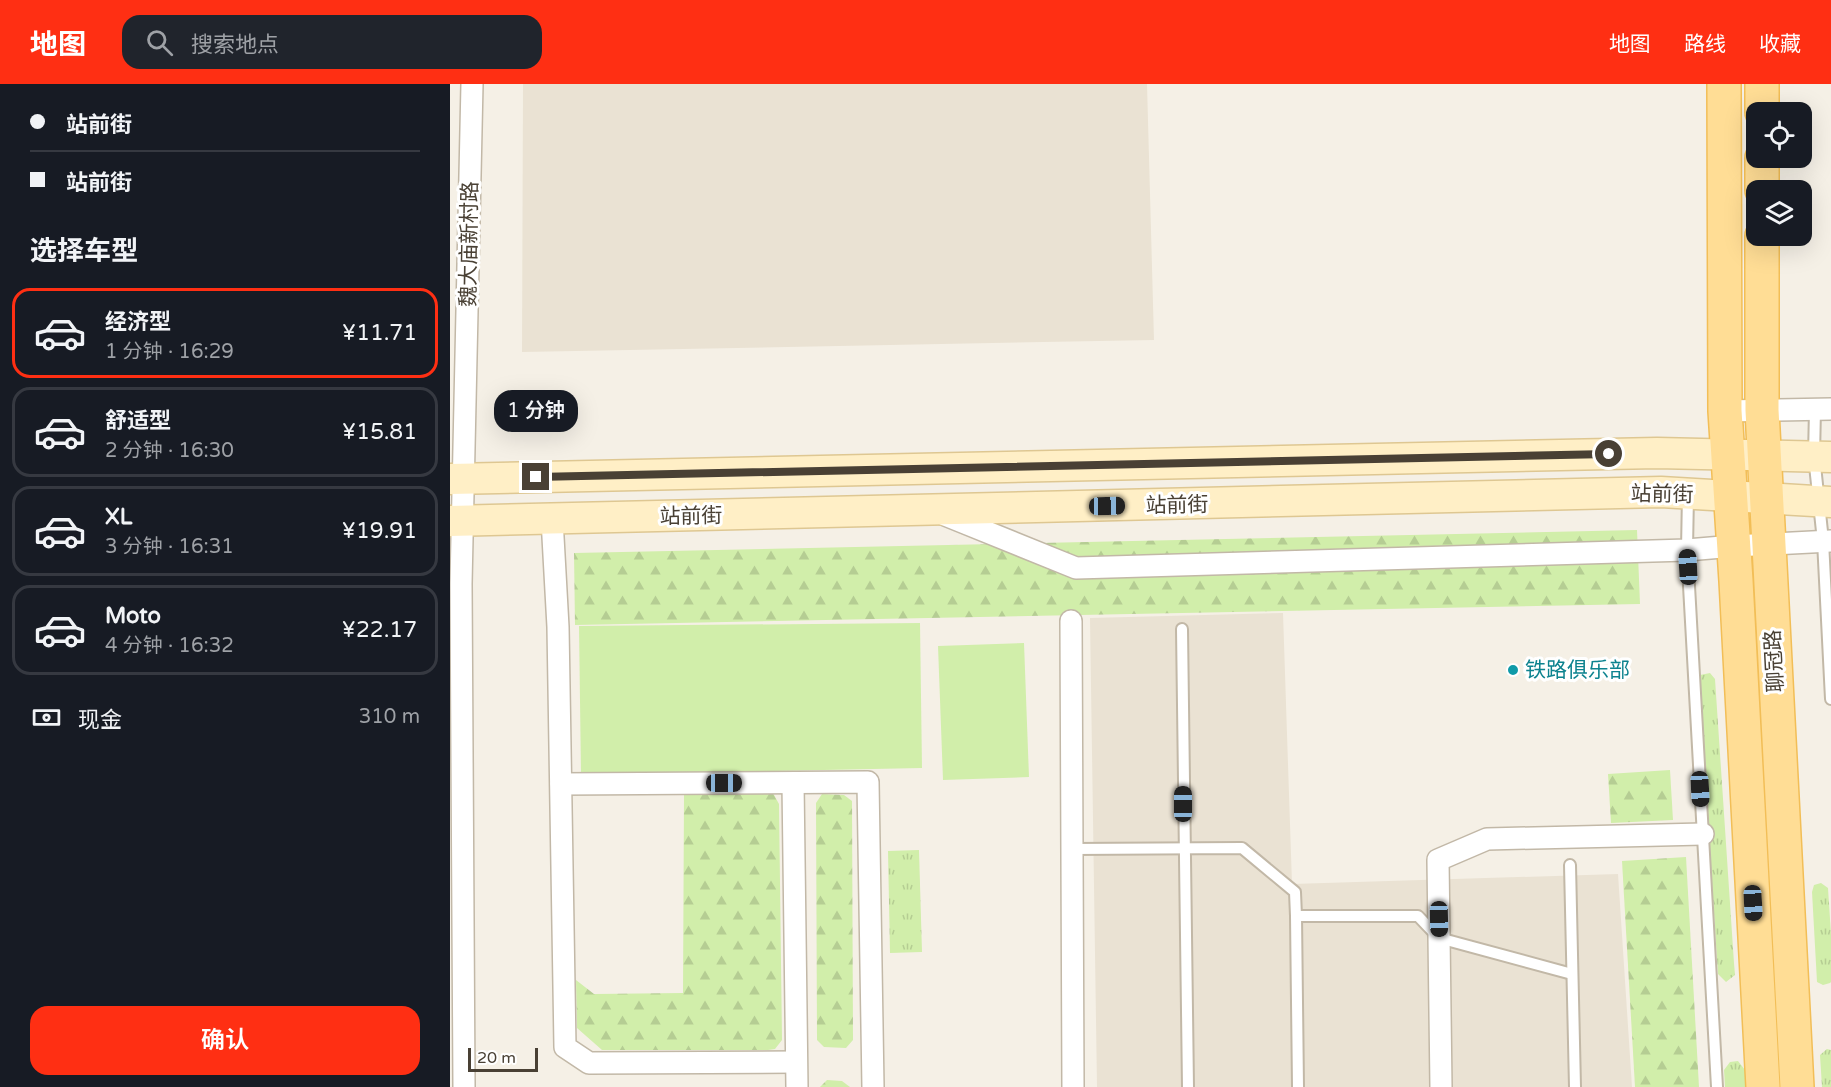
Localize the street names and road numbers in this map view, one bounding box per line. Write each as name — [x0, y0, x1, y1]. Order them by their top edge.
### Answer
street label: 魏大庙新村路 — [456, 181, 483, 307]
street label: 站前街 — [1630, 481, 1694, 508]
street label: 站前街 — [1145, 492, 1209, 519]
street label: 站前街 — [659, 503, 723, 530]
street label: 聊冠路 — [1760, 629, 1789, 693]

